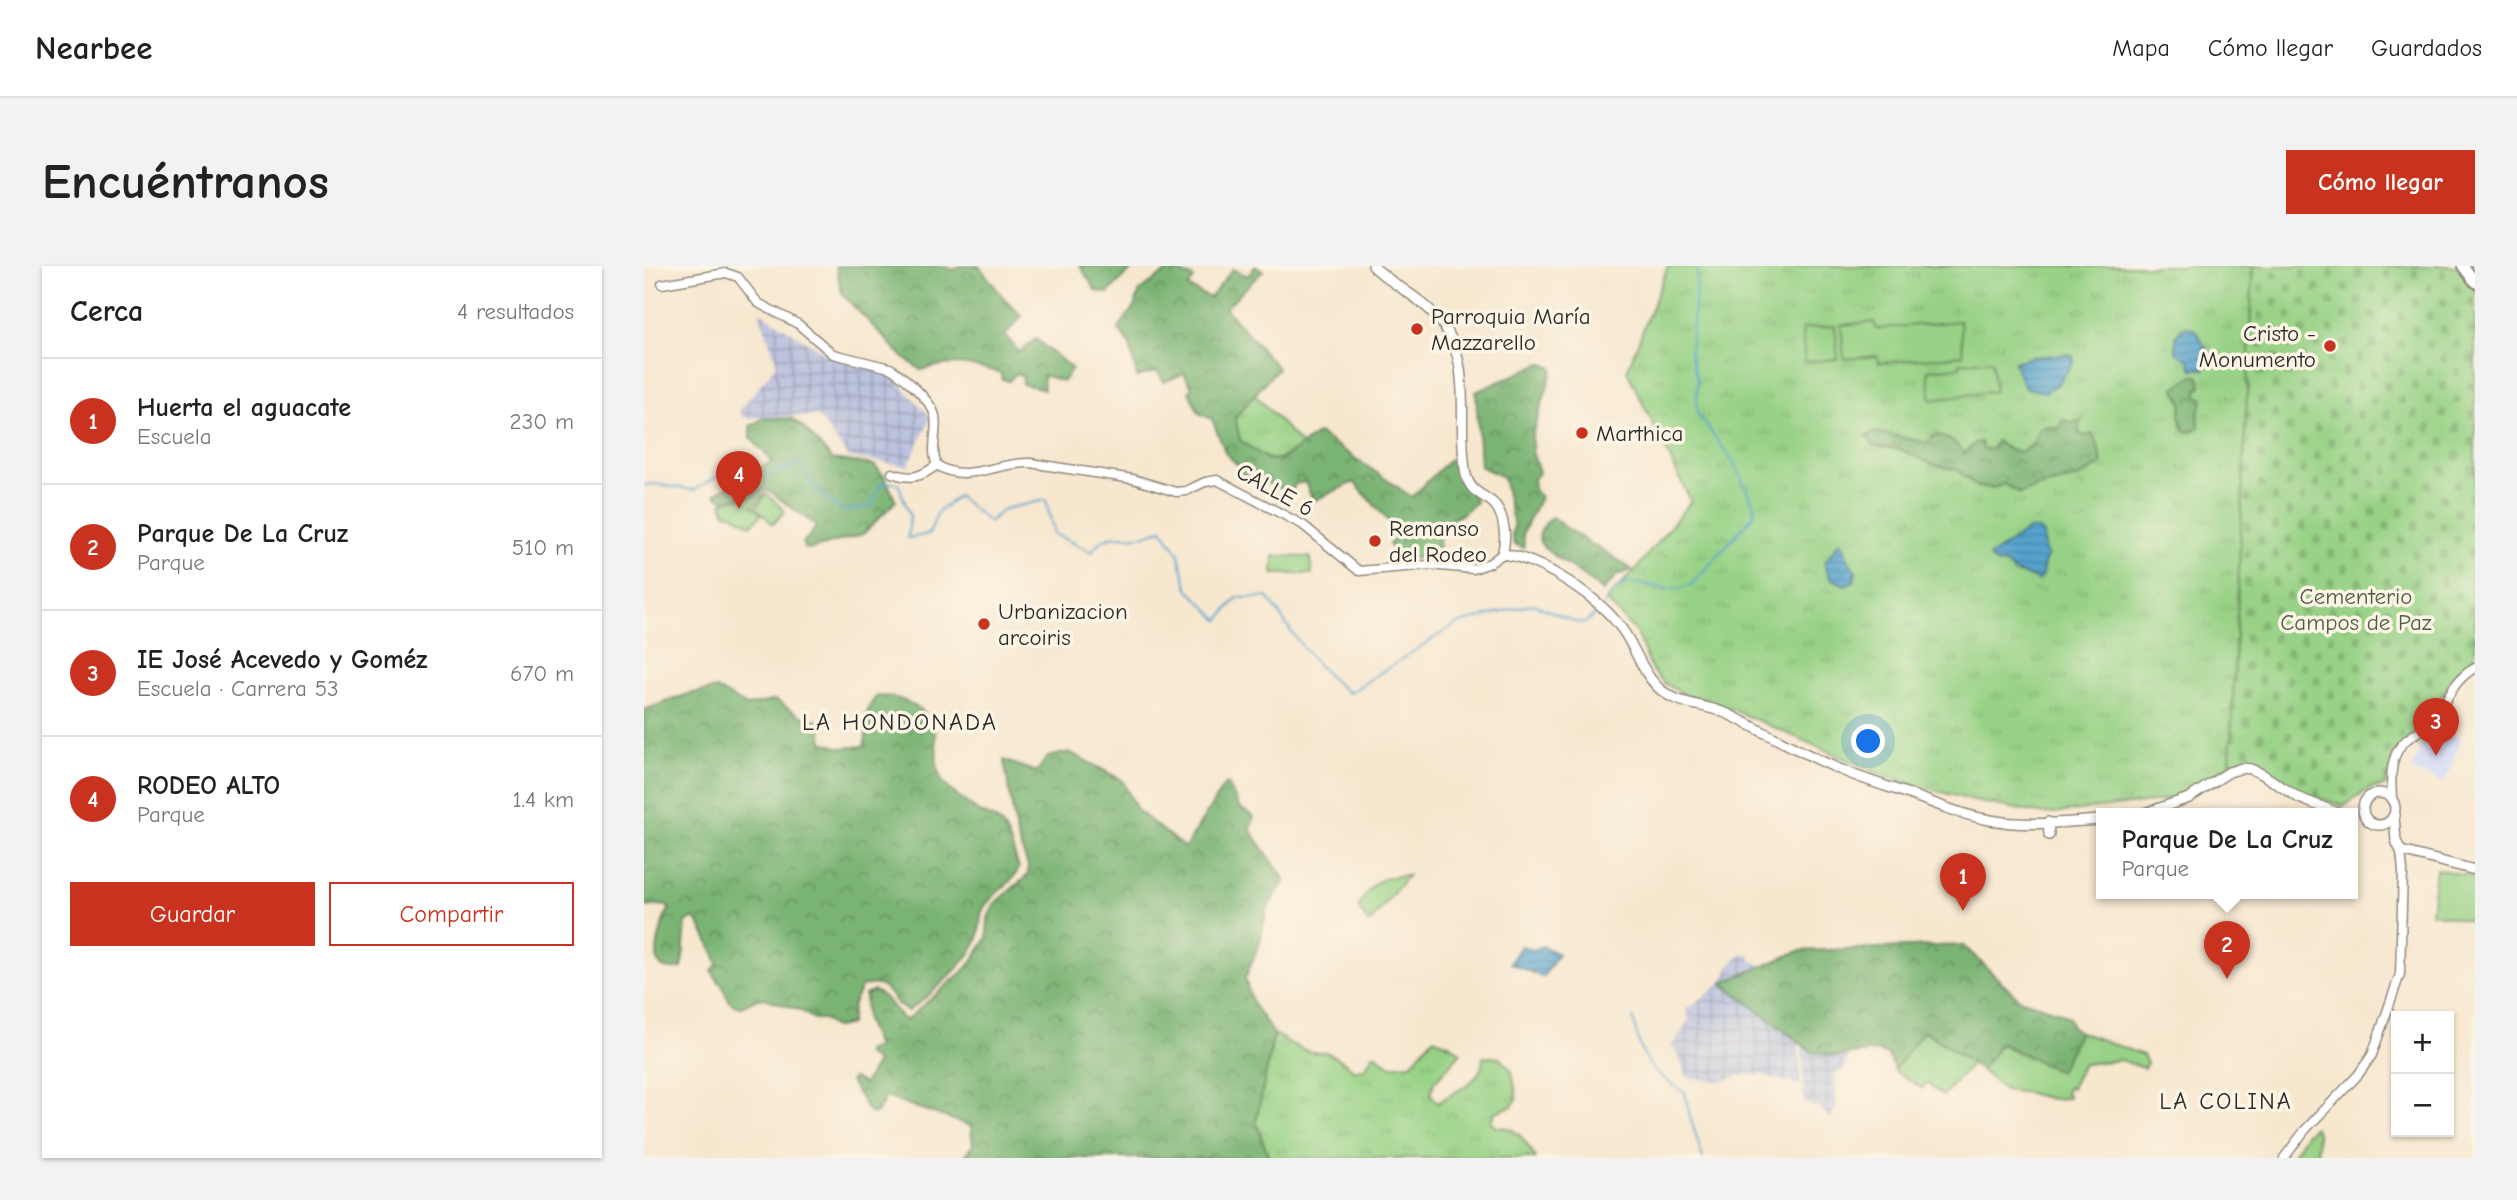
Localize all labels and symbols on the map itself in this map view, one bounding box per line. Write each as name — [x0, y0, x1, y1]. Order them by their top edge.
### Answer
place label: Parroquia María Mazzarello — [1431, 303, 1591, 356]
place label: Cristo - Monumento — [2199, 320, 2316, 373]
marker: Parroquia María Mazzarello — [1409, 321, 1425, 337]
marker: Cristo - Monumento — [2322, 338, 2338, 354]
place label: Marthica — [1596, 420, 1683, 447]
marker: Marthica — [1574, 425, 1590, 441]
pin: 4 — [716, 451, 762, 509]
street label: CALLE 6 — [1231, 458, 1319, 522]
place label: Remanso del Rodeo — [1389, 515, 1487, 568]
marker: Remanso del Rodeo — [1367, 533, 1383, 549]
park label: Cementerio Campos de Paz — [2280, 583, 2432, 636]
place label: Urbanizacion arcoiris — [998, 598, 1128, 651]
marker: Urbanizacion arcoiris — [976, 616, 992, 632]
pin: 3 — [2413, 698, 2459, 756]
district label: LA HONDONADA — [802, 708, 998, 736]
your location — [1851, 724, 1885, 758]
pin: 1 — [1940, 853, 1986, 911]
pin: 2 — [2204, 921, 2250, 979]
district label: LA COLINA — [2159, 1087, 2293, 1115]

